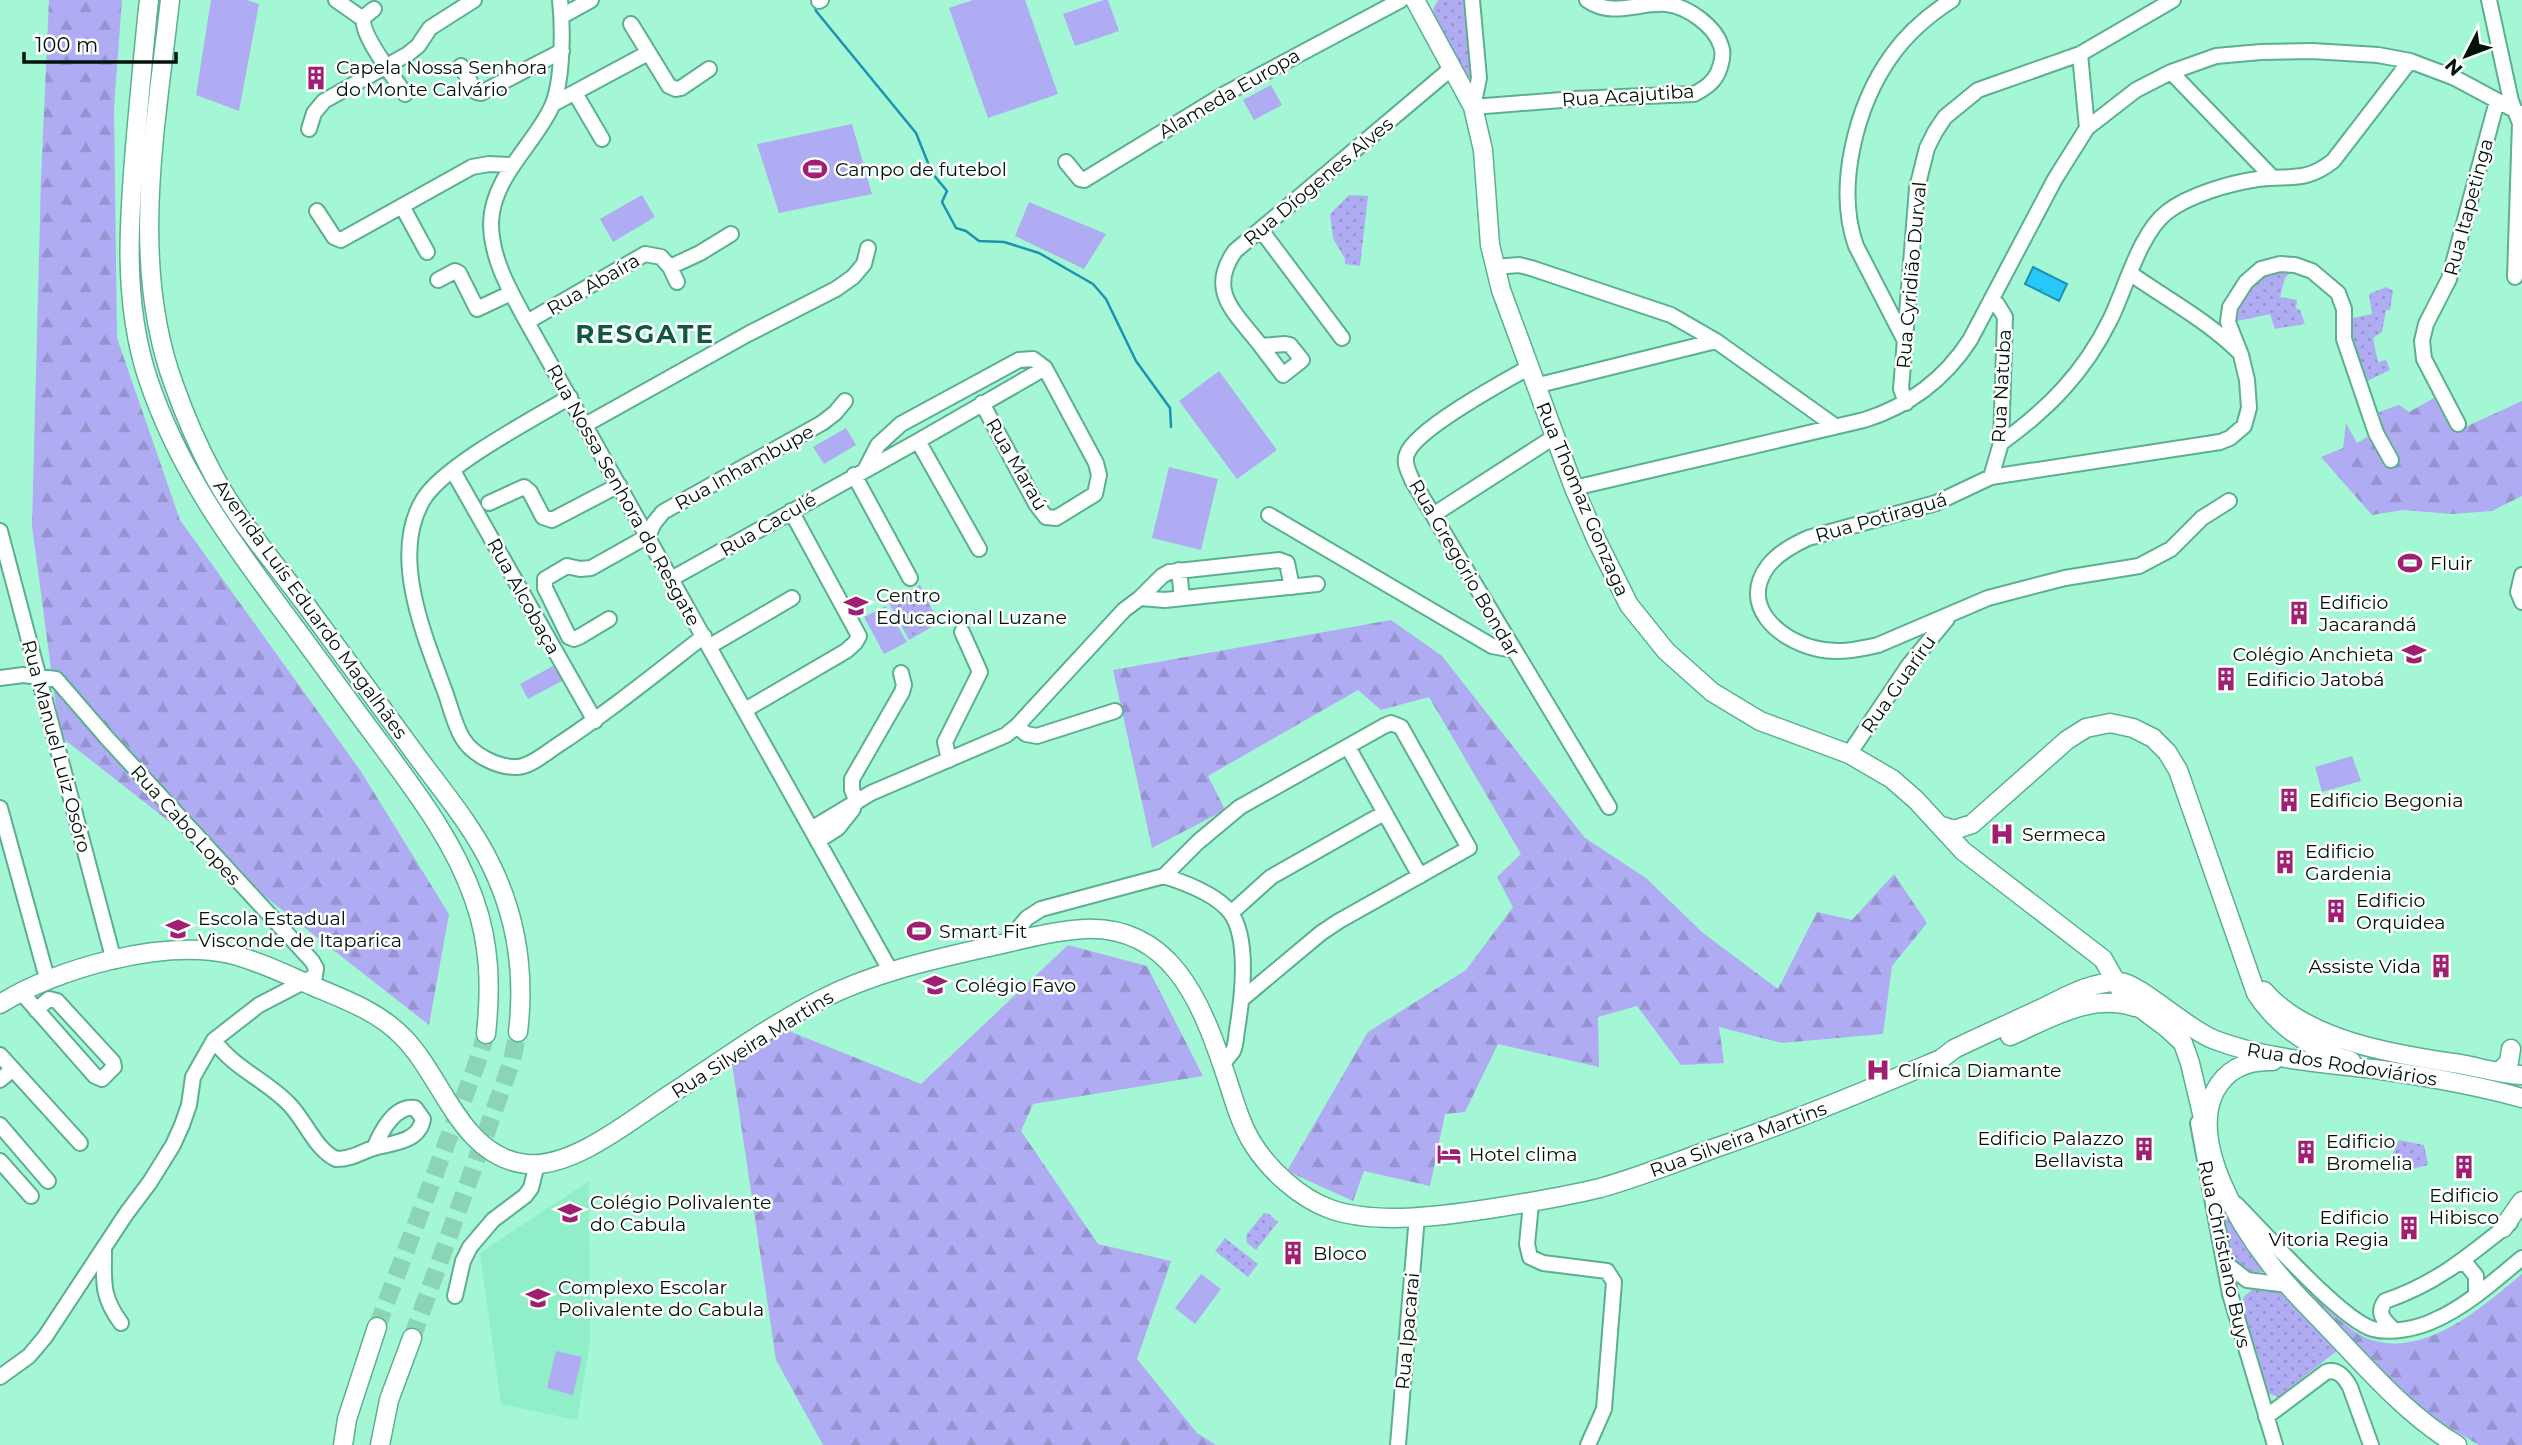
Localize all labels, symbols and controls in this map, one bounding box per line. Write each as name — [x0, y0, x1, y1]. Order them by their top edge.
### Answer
scale bar — [24, 21, 177, 65]
north arrow — [2431, 21, 2501, 91]
text: 100 m — [35, 32, 98, 57]
street label: Alameda Europa — [1155, 44, 1304, 143]
text: N — [2440, 54, 2467, 80]
place label: Capela Nossa Senhora do Monte Calvário — [336, 56, 547, 101]
building icon: Capela Nossa Senhora do Monte Calvário — [302, 64, 330, 92]
street label: Rua Acajutiba — [1561, 79, 1695, 112]
street label: Rua Díogenes Alves — [1239, 112, 1398, 251]
street label: Rua Itapetinga — [2439, 136, 2498, 278]
sports icon: Campo de futebol — [801, 155, 829, 183]
place label: Campo de futebol — [835, 158, 1007, 181]
street label: Rua Cyridião Durval — [1892, 181, 1931, 370]
street label: Rua Abaíra — [543, 249, 644, 320]
district label: RESGATE — [575, 318, 715, 350]
street label: Rua Natuba — [1987, 329, 2016, 443]
street label: Rua Nossa Senhora do Resgate — [542, 360, 705, 630]
street label: Rua Thomaz Gonzaga — [1531, 399, 1634, 600]
street label: Rua Maraú — [981, 414, 1052, 515]
street label: Rua Inhambupe — [671, 420, 818, 515]
street label: Avenida Luís Eduardo Magalhães — [209, 475, 412, 743]
street label: Rua Gregório Bondar — [1404, 475, 1525, 661]
street label: Rua Caculé — [716, 488, 820, 561]
street label: Rua Potiraguá — [1813, 488, 1950, 547]
street label: Rua Alcobaça — [482, 534, 565, 659]
sports icon: Fluir — [2396, 549, 2424, 577]
place label: Fluir — [2430, 552, 2473, 575]
place label: Centro Educacional Luzane — [876, 584, 1067, 629]
place label: Edificio Jacarandá — [2318, 591, 2417, 636]
school or university icon: Centro Educacional Luzane — [842, 592, 870, 620]
building icon: Edificio Jacarandá — [2285, 599, 2313, 627]
street label: Rua Guariru — [1856, 631, 1941, 738]
street label: Rua Manuel Luiz Osóro — [17, 637, 96, 855]
school or university icon: Colégio Anchieta — [2400, 640, 2428, 668]
place label: Colégio Anchieta — [2232, 643, 2394, 666]
building icon: Edificio Jatobá — [2212, 665, 2240, 693]
place label: Edificio Jatobá — [2246, 668, 2385, 691]
street label: Rua Cabo Lopes — [126, 761, 246, 890]
building icon: Edificio Begonia — [2275, 786, 2303, 814]
place label: Edificio Begonia — [2309, 789, 2463, 812]
hospital icon: Sermeca — [1988, 820, 2016, 848]
place label: Sermeca — [2022, 823, 2106, 846]
place label: Edificio Gardenia — [2305, 840, 2392, 885]
building icon: Edificio Gardenia — [2271, 848, 2299, 876]
place label: Edificio Orquidea — [2356, 889, 2445, 934]
building icon: Edificio Orquidea — [2322, 897, 2350, 925]
place label: Escola Estadual Visconde de Itaparica — [198, 907, 402, 952]
school or university icon: Escola Estadual Visconde de Itaparica — [164, 915, 192, 943]
sports icon: Smart Fit — [905, 917, 933, 945]
place label: Smart Fit — [939, 920, 1028, 943]
building icon: Assiste Vida — [2427, 952, 2455, 980]
place label: Assiste Vida — [2309, 955, 2421, 978]
school or university icon: Colégio Favo — [921, 971, 949, 999]
place label: Colégio Favo — [955, 974, 1076, 997]
street label: Rua Silveira Martins — [667, 985, 837, 1104]
street label: Rua dos Rodoviários — [2245, 1038, 2439, 1091]
hospital icon: Clínica Diamante — [1864, 1056, 1892, 1084]
place label: Clínica Diamante — [1898, 1059, 2062, 1082]
street label: Rua Silveira Martins — [1647, 1097, 1830, 1182]
place label: Edificio Palazzo Bellavista — [1977, 1127, 2124, 1172]
place label: Edificio Bromelia — [2326, 1130, 2413, 1175]
building icon: Edificio Palazzo Bellavista — [2130, 1135, 2158, 1163]
building icon: Edificio Bromelia — [2292, 1138, 2320, 1166]
hotel icon: Hotel clima — [1435, 1140, 1463, 1168]
place label: Hotel clima — [1469, 1143, 1577, 1166]
building icon: Edificio Hibisco — [2450, 1153, 2478, 1181]
street label: Rua Christiano Buys — [2193, 1158, 2256, 1350]
place label: Edificio Hibisco — [2429, 1184, 2499, 1229]
place label: Colégio Polivalente do Cabula — [590, 1191, 772, 1236]
school or university icon: Colégio Polivalente do Cabula — [556, 1199, 584, 1227]
place label: Edificio Vitoria Regia — [2269, 1206, 2389, 1251]
building icon: Edificio Vitoria Regia — [2395, 1214, 2423, 1242]
building icon: Bloco — [1279, 1239, 1307, 1267]
place label: Bloco — [1313, 1242, 1367, 1265]
street label: Rua Ipacarai — [1391, 1271, 1424, 1391]
place label: Complexo Escolar Polivalente do Cabula — [558, 1276, 764, 1321]
school or university icon: Complexo Escolar Polivalente do Cabula — [524, 1284, 552, 1312]

